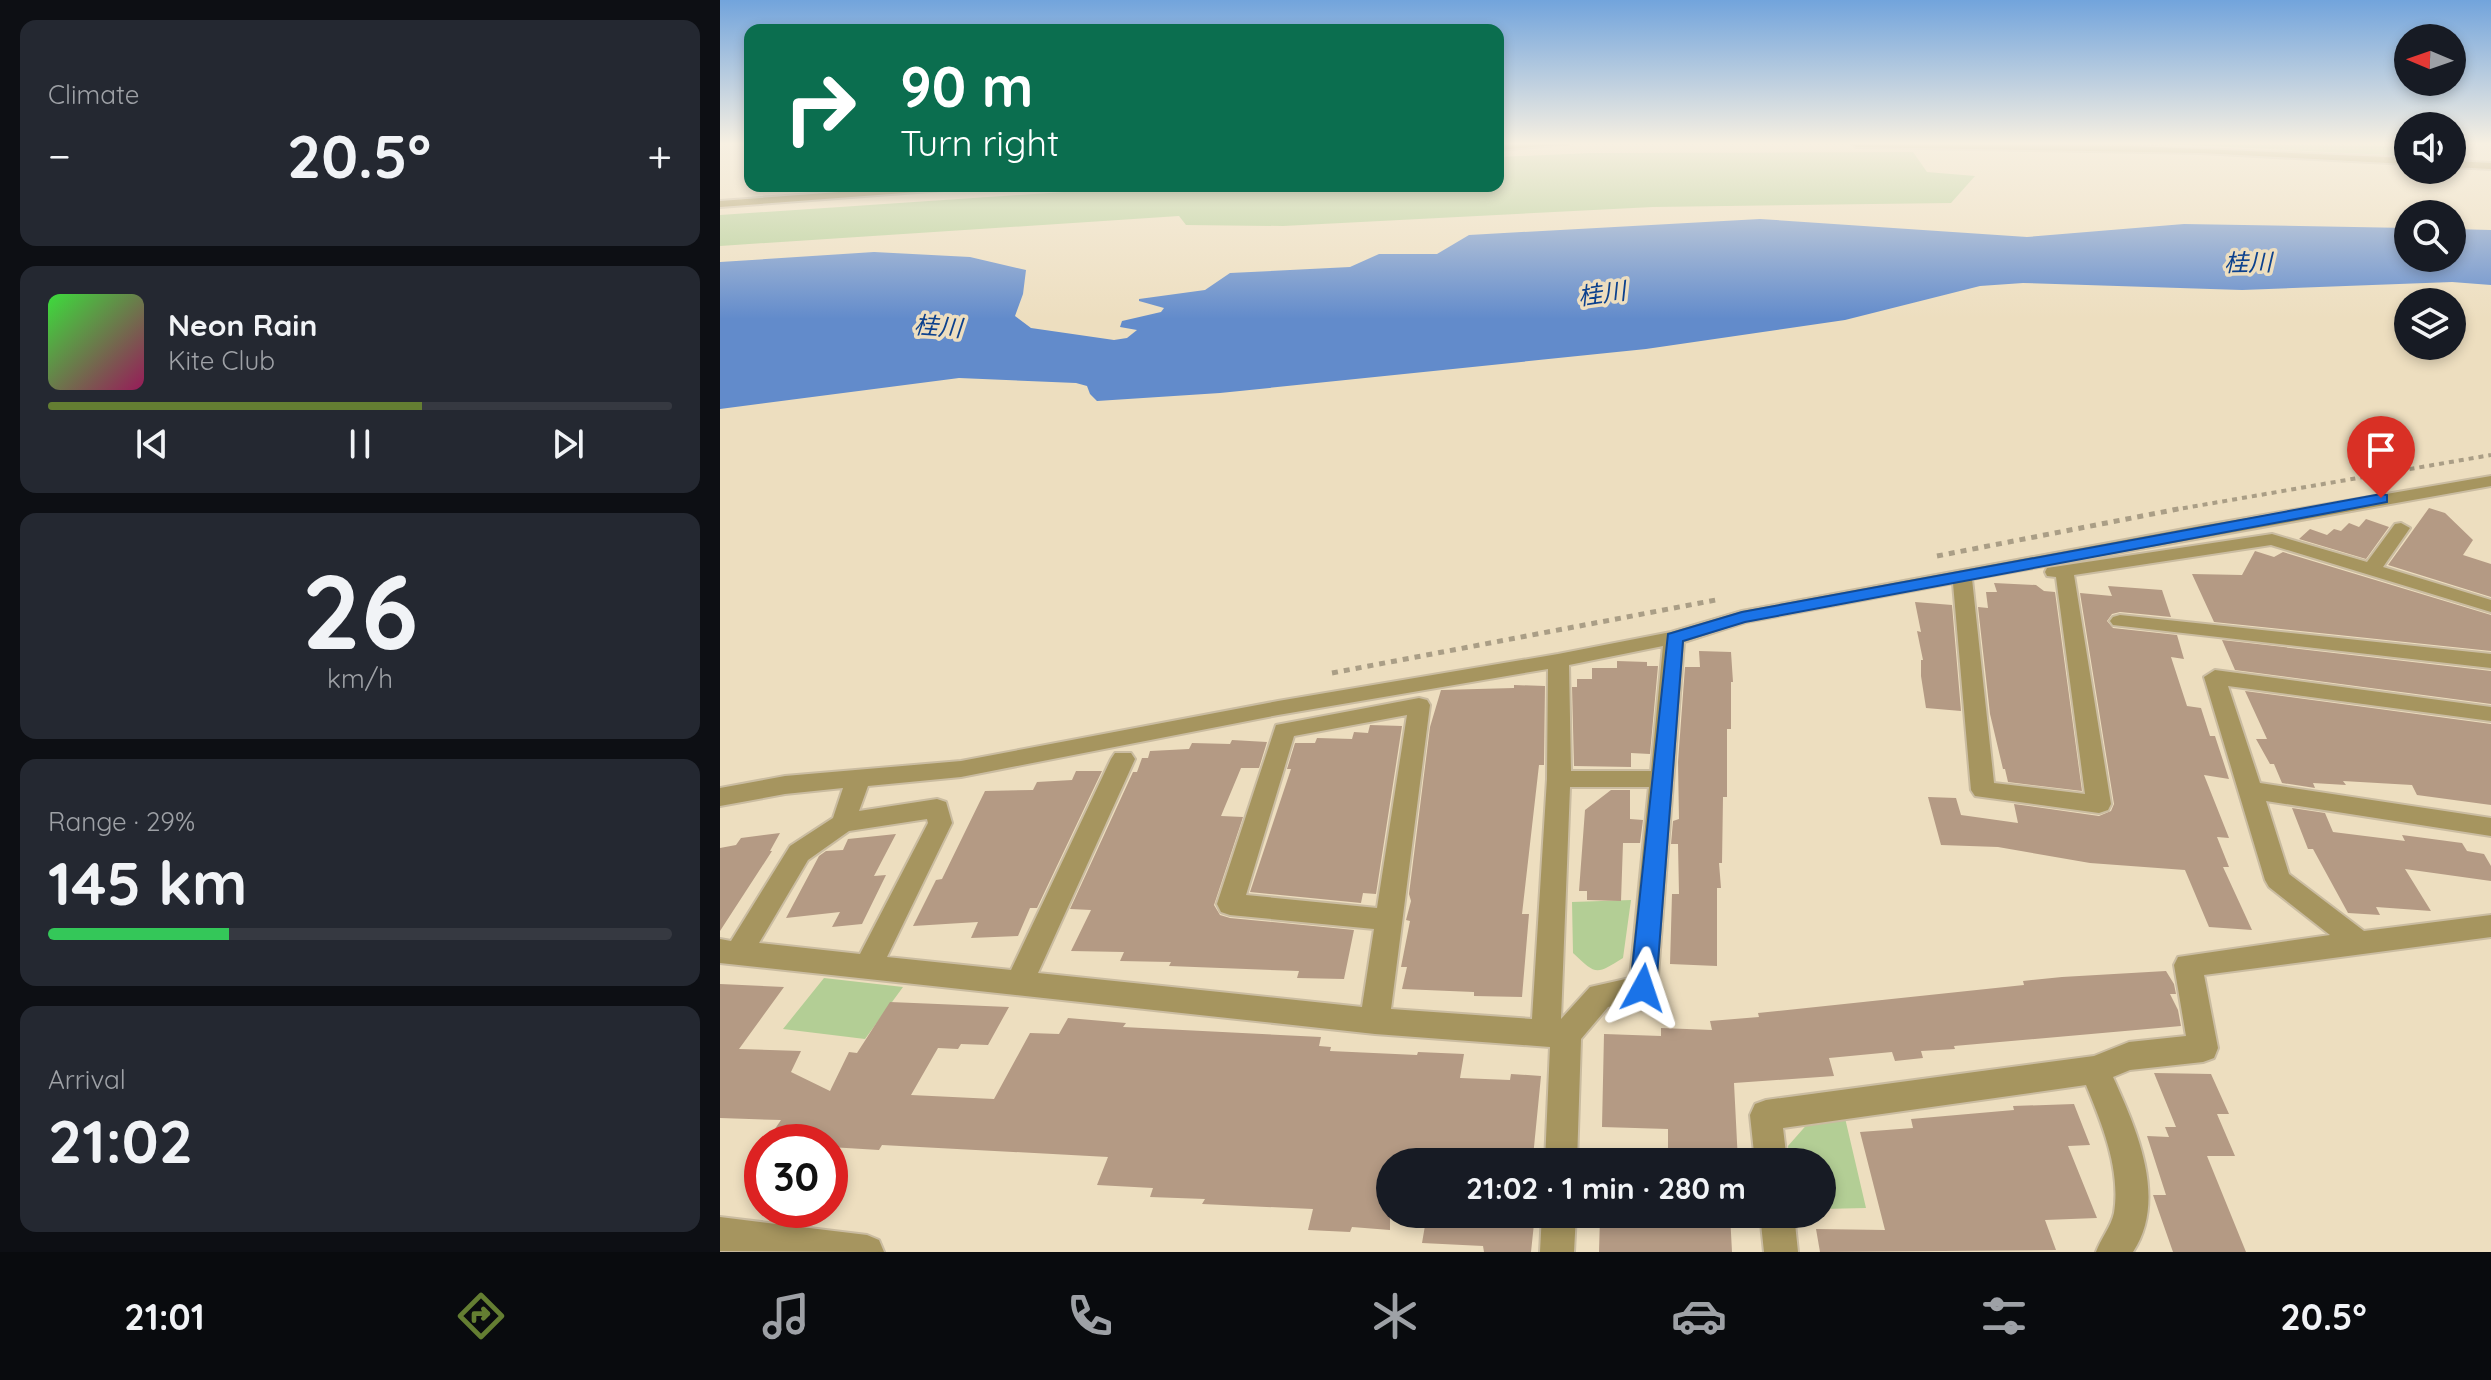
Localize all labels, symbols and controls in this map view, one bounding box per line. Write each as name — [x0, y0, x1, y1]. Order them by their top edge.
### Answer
north arrow — [2394, 24, 2466, 96]
map controls — [2394, 24, 2466, 360]
text: 90 m — [900, 51, 1034, 121]
icon: right — [768, 56, 872, 160]
text: Climate — [48, 78, 139, 111]
button: sound — [2394, 112, 2466, 184]
text: 20.5° — [287, 118, 431, 193]
text: Turn right — [900, 120, 1059, 165]
text: − — [48, 128, 71, 183]
text: + — [647, 128, 672, 183]
button: search — [2394, 200, 2466, 272]
water label: 桂川 — [2224, 247, 2275, 277]
water label: 桂川 — [1576, 274, 1631, 311]
button: layers — [2394, 288, 2466, 360]
text: Neon Rain — [168, 306, 317, 344]
water label: 桂川 — [913, 309, 966, 343]
text: Kite Club — [168, 344, 275, 377]
pin — [2347, 416, 2415, 498]
icon: previous — [130, 422, 174, 466]
icon: pause — [338, 422, 382, 466]
icon: next — [546, 422, 590, 466]
icon: arrive — [2359, 428, 2403, 472]
text: 26 — [302, 545, 418, 675]
text: km/h — [327, 662, 393, 695]
text: Range · 29% — [48, 805, 195, 838]
text: 145 km — [48, 845, 247, 920]
position arrow — [1601, 946, 1685, 1030]
text: Arrival — [48, 1063, 126, 1096]
text: 21:02 — [48, 1103, 193, 1178]
speed limit sign: 30 — [744, 1124, 848, 1228]
text: 21:02 · 1 min · 280 m — [1466, 1169, 1746, 1207]
icon: directions — [453, 1288, 509, 1344]
icon: music — [758, 1288, 814, 1344]
icon: phone — [1062, 1288, 1118, 1344]
icon: climate — [1367, 1288, 1423, 1344]
icon: car — [1671, 1288, 1727, 1344]
icon: filters — [1976, 1288, 2032, 1344]
text: 21:01 — [124, 1294, 205, 1339]
text: 20.5° — [2280, 1294, 2367, 1339]

